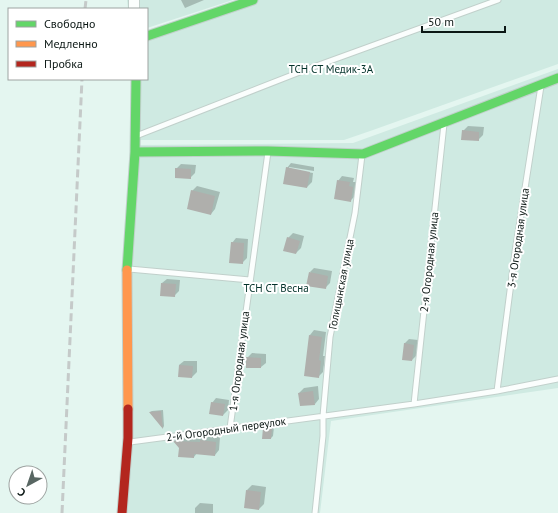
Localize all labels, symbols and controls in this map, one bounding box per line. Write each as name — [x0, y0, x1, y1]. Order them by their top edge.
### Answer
legend — [8, 8, 148, 80]
scale bar — [422, 8, 505, 34]
text: 50 m — [428, 14, 454, 29]
text: Свободно — [44, 16, 95, 31]
text: Медленно — [44, 36, 98, 51]
text: Пробка — [44, 56, 83, 71]
park label: ТСН СТ Медик-3А — [289, 62, 374, 76]
street label: 3-я Огородная улица — [504, 187, 532, 289]
street label: 2-я Огородная улица — [417, 211, 441, 313]
street label: Голицынская улица — [325, 237, 357, 331]
park label: ТСН СТ Весна — [243, 281, 309, 295]
street label: 1-я Огородная улица — [226, 310, 252, 412]
street label: 2-й Огородный переулок — [165, 414, 287, 444]
north arrow — [8, 465, 48, 505]
text: С — [15, 485, 28, 500]

